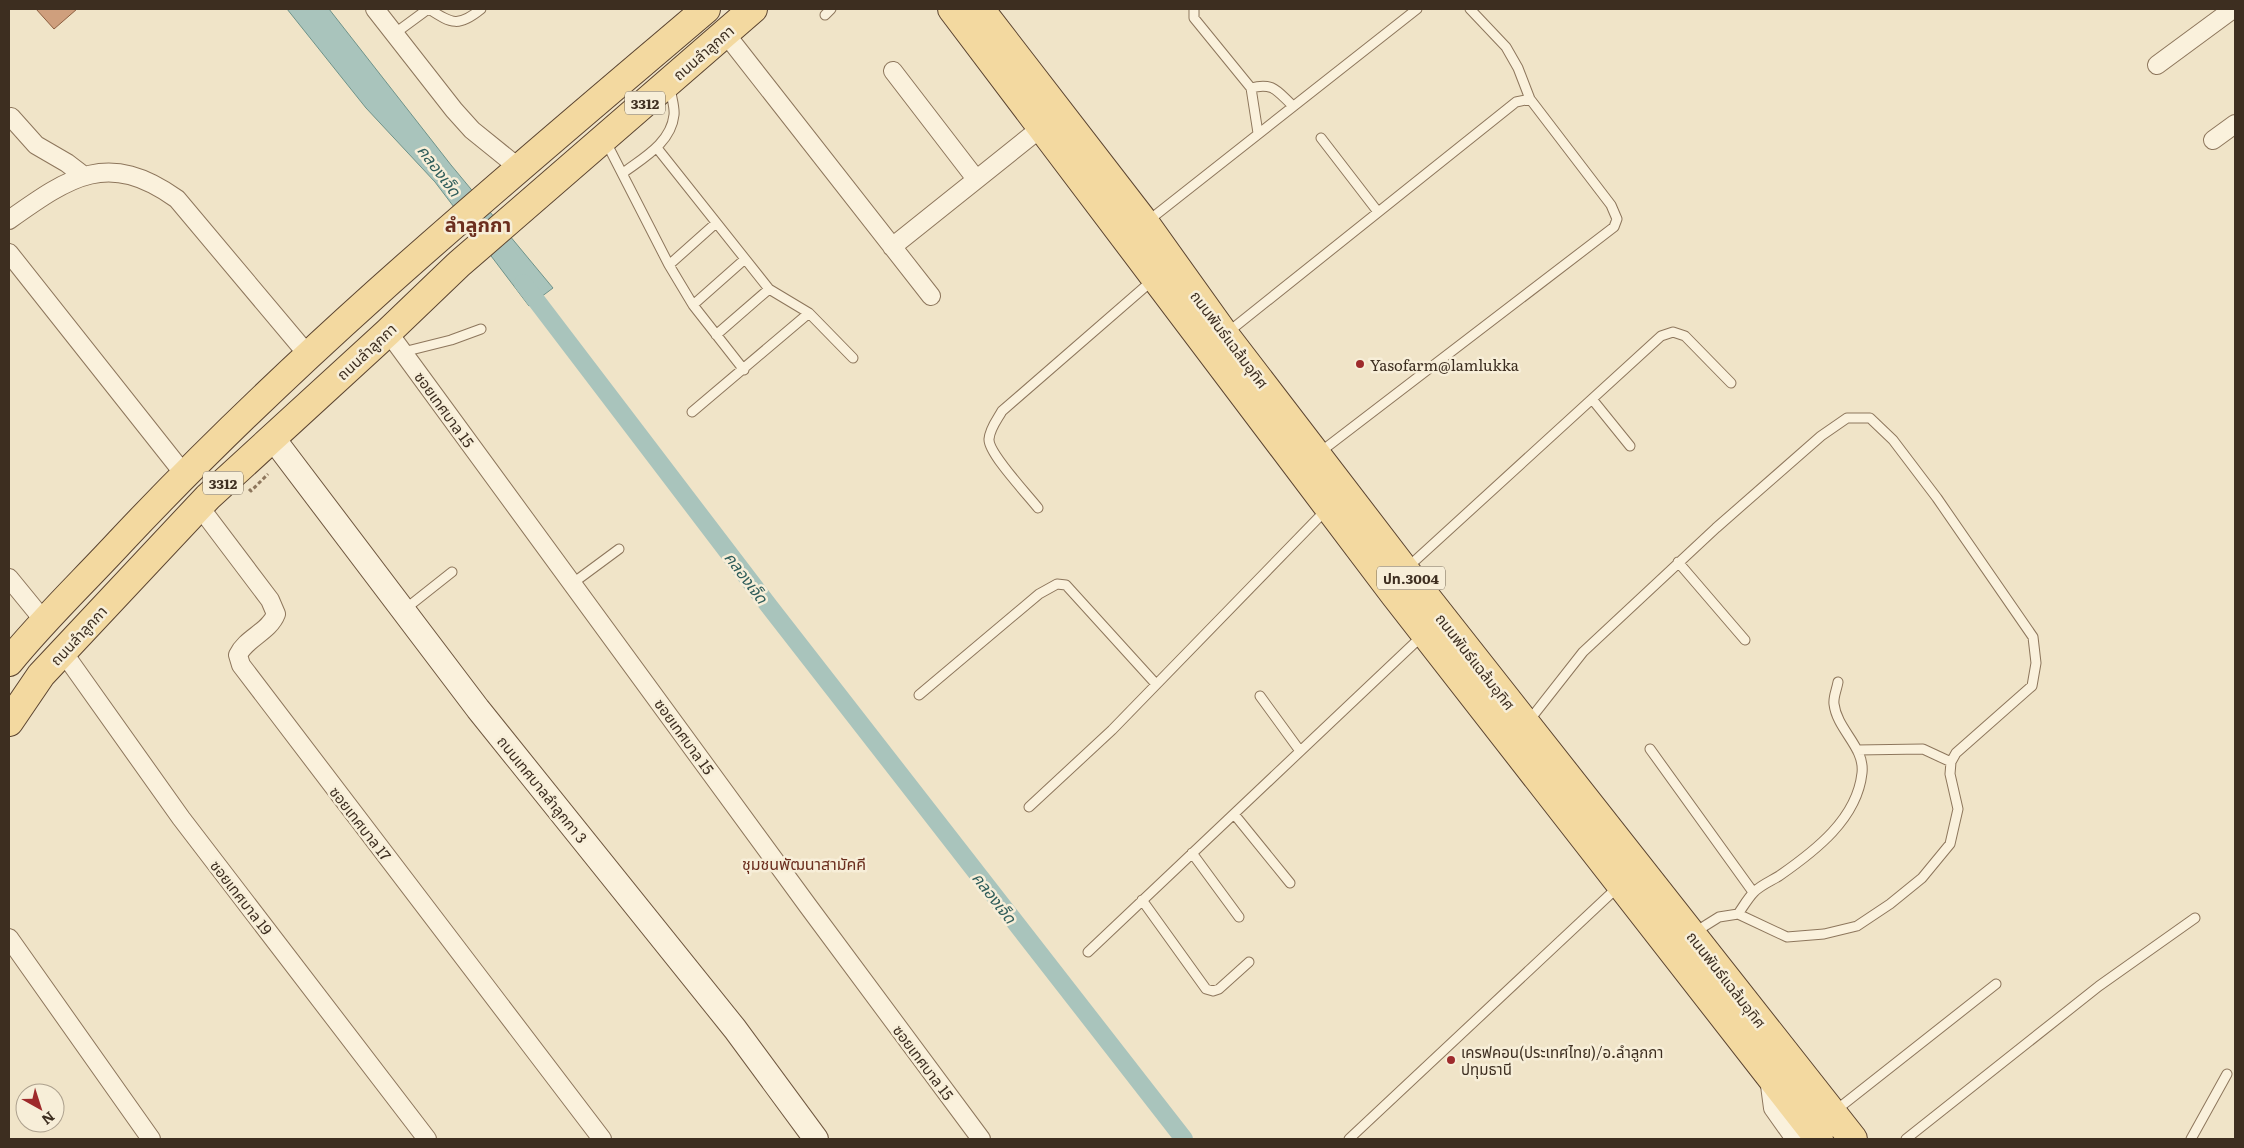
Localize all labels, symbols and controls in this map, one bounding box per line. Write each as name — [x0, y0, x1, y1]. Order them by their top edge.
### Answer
street label: ถนนลำลูกกา — [667, 19, 739, 85]
road number: 3312 — [625, 92, 665, 115]
water label: คลองเจ็ด — [413, 139, 468, 202]
district label: ลำลูกกา — [445, 208, 511, 238]
street label: ถนนพันธ์แฉล้มอุทิศ — [1185, 285, 1275, 393]
street label: ถนนลำลูกกา — [331, 317, 401, 385]
place label: Yasofarm@lamlukka — [1370, 353, 1520, 376]
marker: Yasofarm@lamlukka — [1354, 358, 1366, 370]
street label: ซอยเทศบาล 15 — [409, 366, 481, 452]
road number: 3312 — [203, 472, 243, 494]
water label: คลองเจ็ด — [720, 546, 775, 609]
road number: ปท.3004 — [1377, 566, 1445, 590]
street label: ถนนลำลูกกา — [44, 600, 112, 670]
street label: ถนนพันธ์แฉล้มอุทิศ — [1431, 608, 1521, 714]
street label: ซอยเทศบาล 15 — [649, 693, 721, 779]
street label: ถนนเทศบาลลำลูกกา 3 — [492, 730, 594, 848]
street label: ซอยเทศบาล 17 — [325, 781, 398, 865]
district label: ชุมชนพัฒนาสามัคคี — [742, 851, 866, 875]
street label: ซอยเทศบาล 19 — [205, 855, 279, 939]
water label: คลองเจ็ด — [967, 866, 1023, 929]
street label: ถนนพันธ์แฉล้มอุทิศ — [1682, 926, 1772, 1032]
street label: ซอยเทศบาล 15 — [888, 1019, 960, 1105]
place label: เครฟคอน(ประเทศไทย)/อ.ลำลูกกา ปทุมธานี — [1461, 1040, 1663, 1080]
marker: เครฟคอน(ประเทศไทย)/อ.ลำลูกกา ปทุมธานี — [1445, 1054, 1457, 1066]
north arrow — [15, 1083, 65, 1133]
text: N — [38, 1107, 60, 1131]

